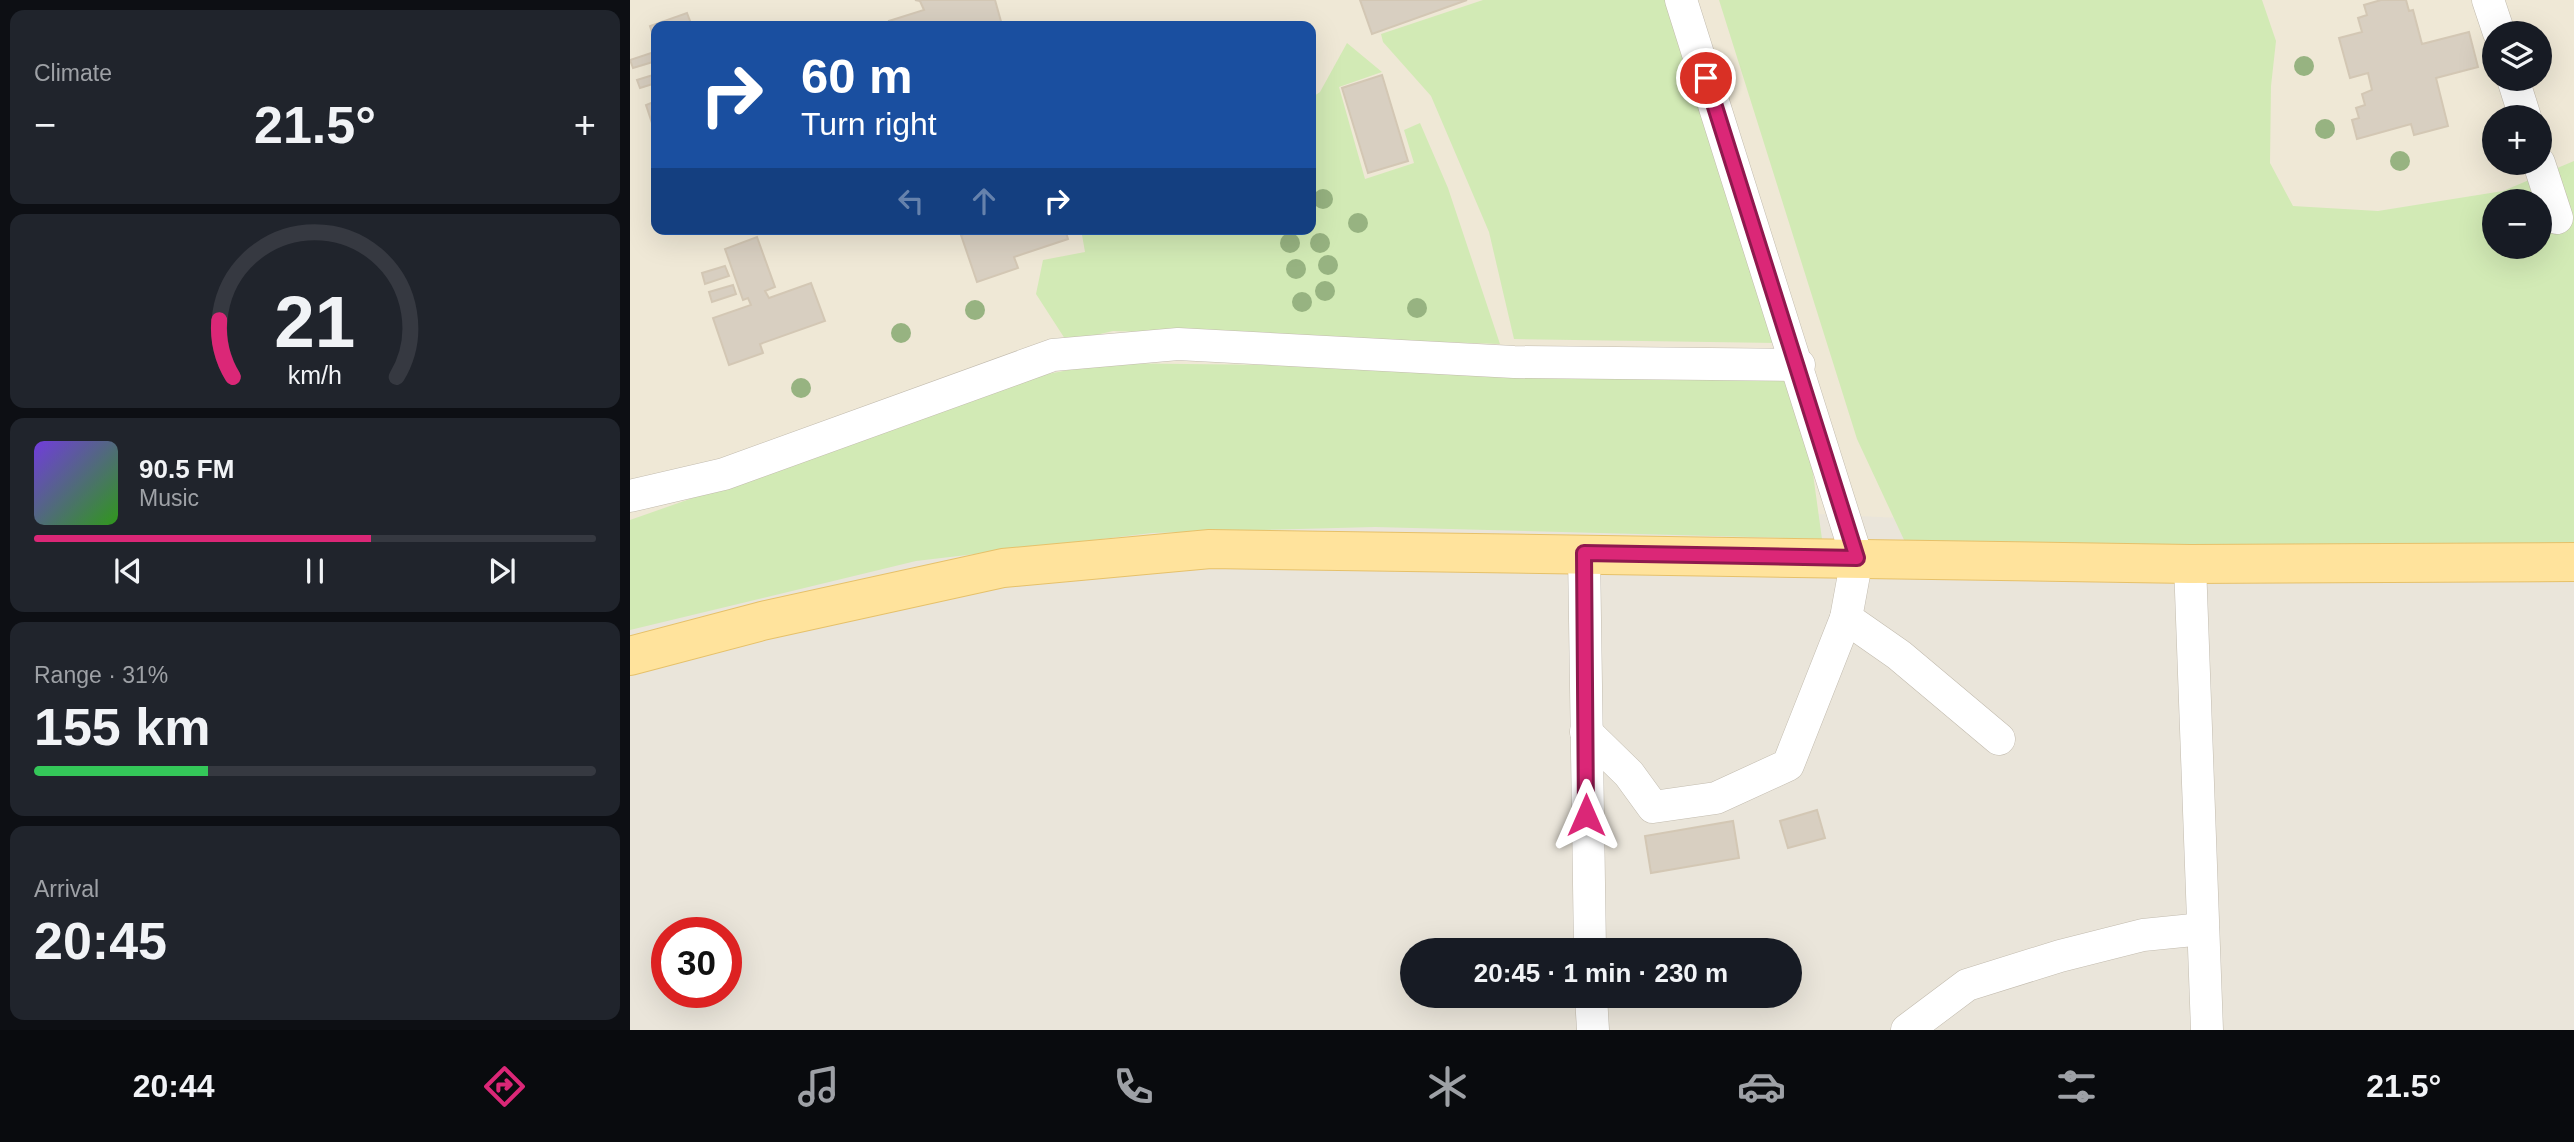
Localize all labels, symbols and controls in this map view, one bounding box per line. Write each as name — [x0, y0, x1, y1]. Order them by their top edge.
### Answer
map controls — [2482, 21, 2552, 259]
button: layers — [2482, 21, 2552, 91]
pin — [1676, 48, 1736, 108]
icon: right — [686, 49, 777, 140]
text: 60 m — [801, 49, 913, 103]
icon: arrive — [1687, 59, 1725, 97]
text: Climate — [34, 60, 112, 86]
text: 21.5° — [254, 96, 376, 154]
text: − — [34, 104, 56, 146]
text: + — [574, 104, 596, 146]
button: + — [2482, 105, 2552, 175]
text: Turn right — [801, 106, 937, 142]
icon: left — [892, 182, 930, 220]
icon: ahead — [965, 182, 1003, 220]
icon: right — [1038, 182, 1076, 220]
button: − — [2482, 189, 2552, 259]
text: 21 — [275, 281, 355, 362]
text: km/h — [288, 361, 342, 389]
text: 90.5 FM — [139, 454, 234, 484]
text: Music — [139, 485, 199, 511]
icon: previous — [109, 552, 147, 590]
icon: pause — [296, 552, 334, 590]
icon: next — [483, 552, 521, 590]
text: Range · 31% — [34, 662, 168, 688]
text: 155 km — [34, 698, 210, 756]
position arrow — [1549, 778, 1623, 852]
text: Arrival — [34, 876, 99, 902]
text: 20:45 — [34, 912, 167, 970]
speed limit sign: 30 — [651, 917, 742, 1008]
text: 20:45 · 1 min · 230 m — [1474, 958, 1728, 988]
icon: directions — [480, 1062, 529, 1111]
icon: music — [794, 1062, 843, 1111]
icon: phone — [1109, 1062, 1158, 1111]
icon: climate — [1423, 1062, 1472, 1111]
icon: car — [1737, 1062, 1786, 1111]
icon: filters — [2052, 1062, 2101, 1111]
text: 20:44 — [133, 1068, 215, 1104]
text: 21.5° — [2366, 1068, 2441, 1104]

